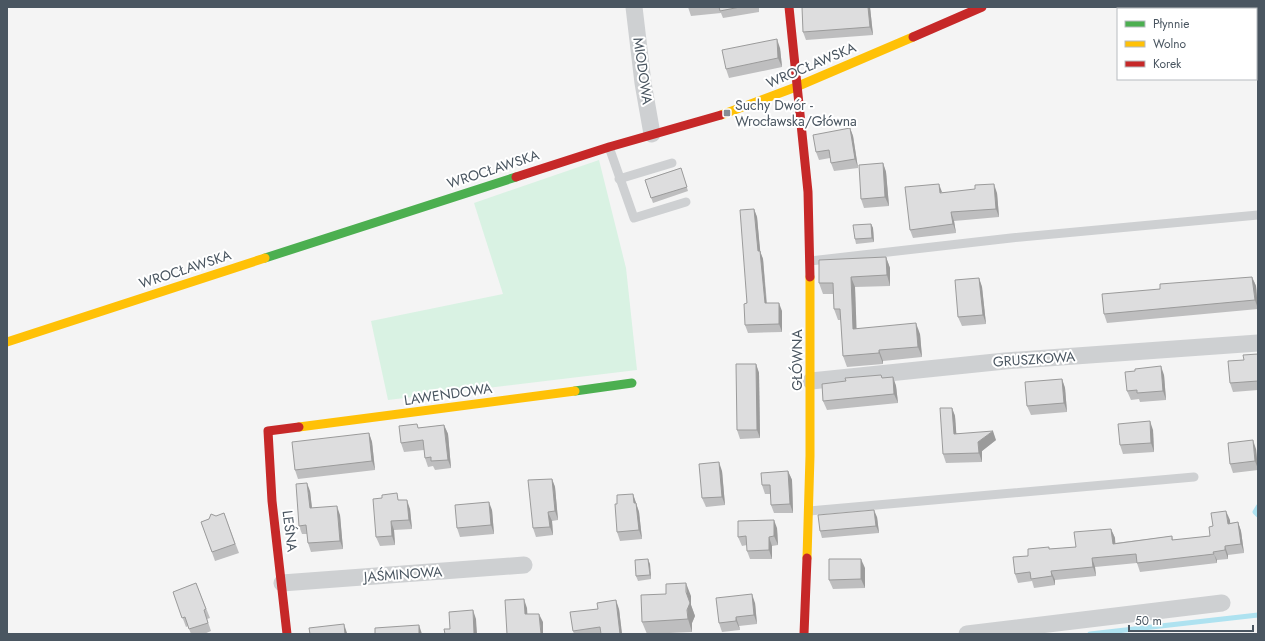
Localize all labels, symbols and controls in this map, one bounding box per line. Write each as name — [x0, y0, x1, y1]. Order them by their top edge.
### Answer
legend — [1117, 8, 1257, 80]
text: Płynnie — [1153, 15, 1190, 33]
text: Wolno — [1153, 35, 1187, 53]
street label: MIODOWA — [628, 36, 658, 107]
street label: WROCŁAWSKA — [763, 37, 860, 93]
text: Korek — [1153, 55, 1182, 73]
place label: Suchy Dwór - Wrocławska/Główna — [735, 95, 857, 131]
marker: Suchy Dwór - Wrocławska/Główna — [722, 108, 732, 118]
street label: WROCŁAWSKA — [444, 144, 542, 193]
street label: WROCŁAWSKA — [136, 244, 234, 293]
street label: GŁÓWNA — [787, 329, 807, 391]
street label: GRUSZKOWA — [992, 346, 1077, 372]
street label: LAWENDOWA — [403, 378, 494, 410]
street label: LEŚNA — [278, 509, 303, 554]
street label: JAŚMINOWA — [361, 561, 443, 587]
scale bar — [1129, 607, 1253, 633]
text: 50 m — [1135, 612, 1162, 630]

